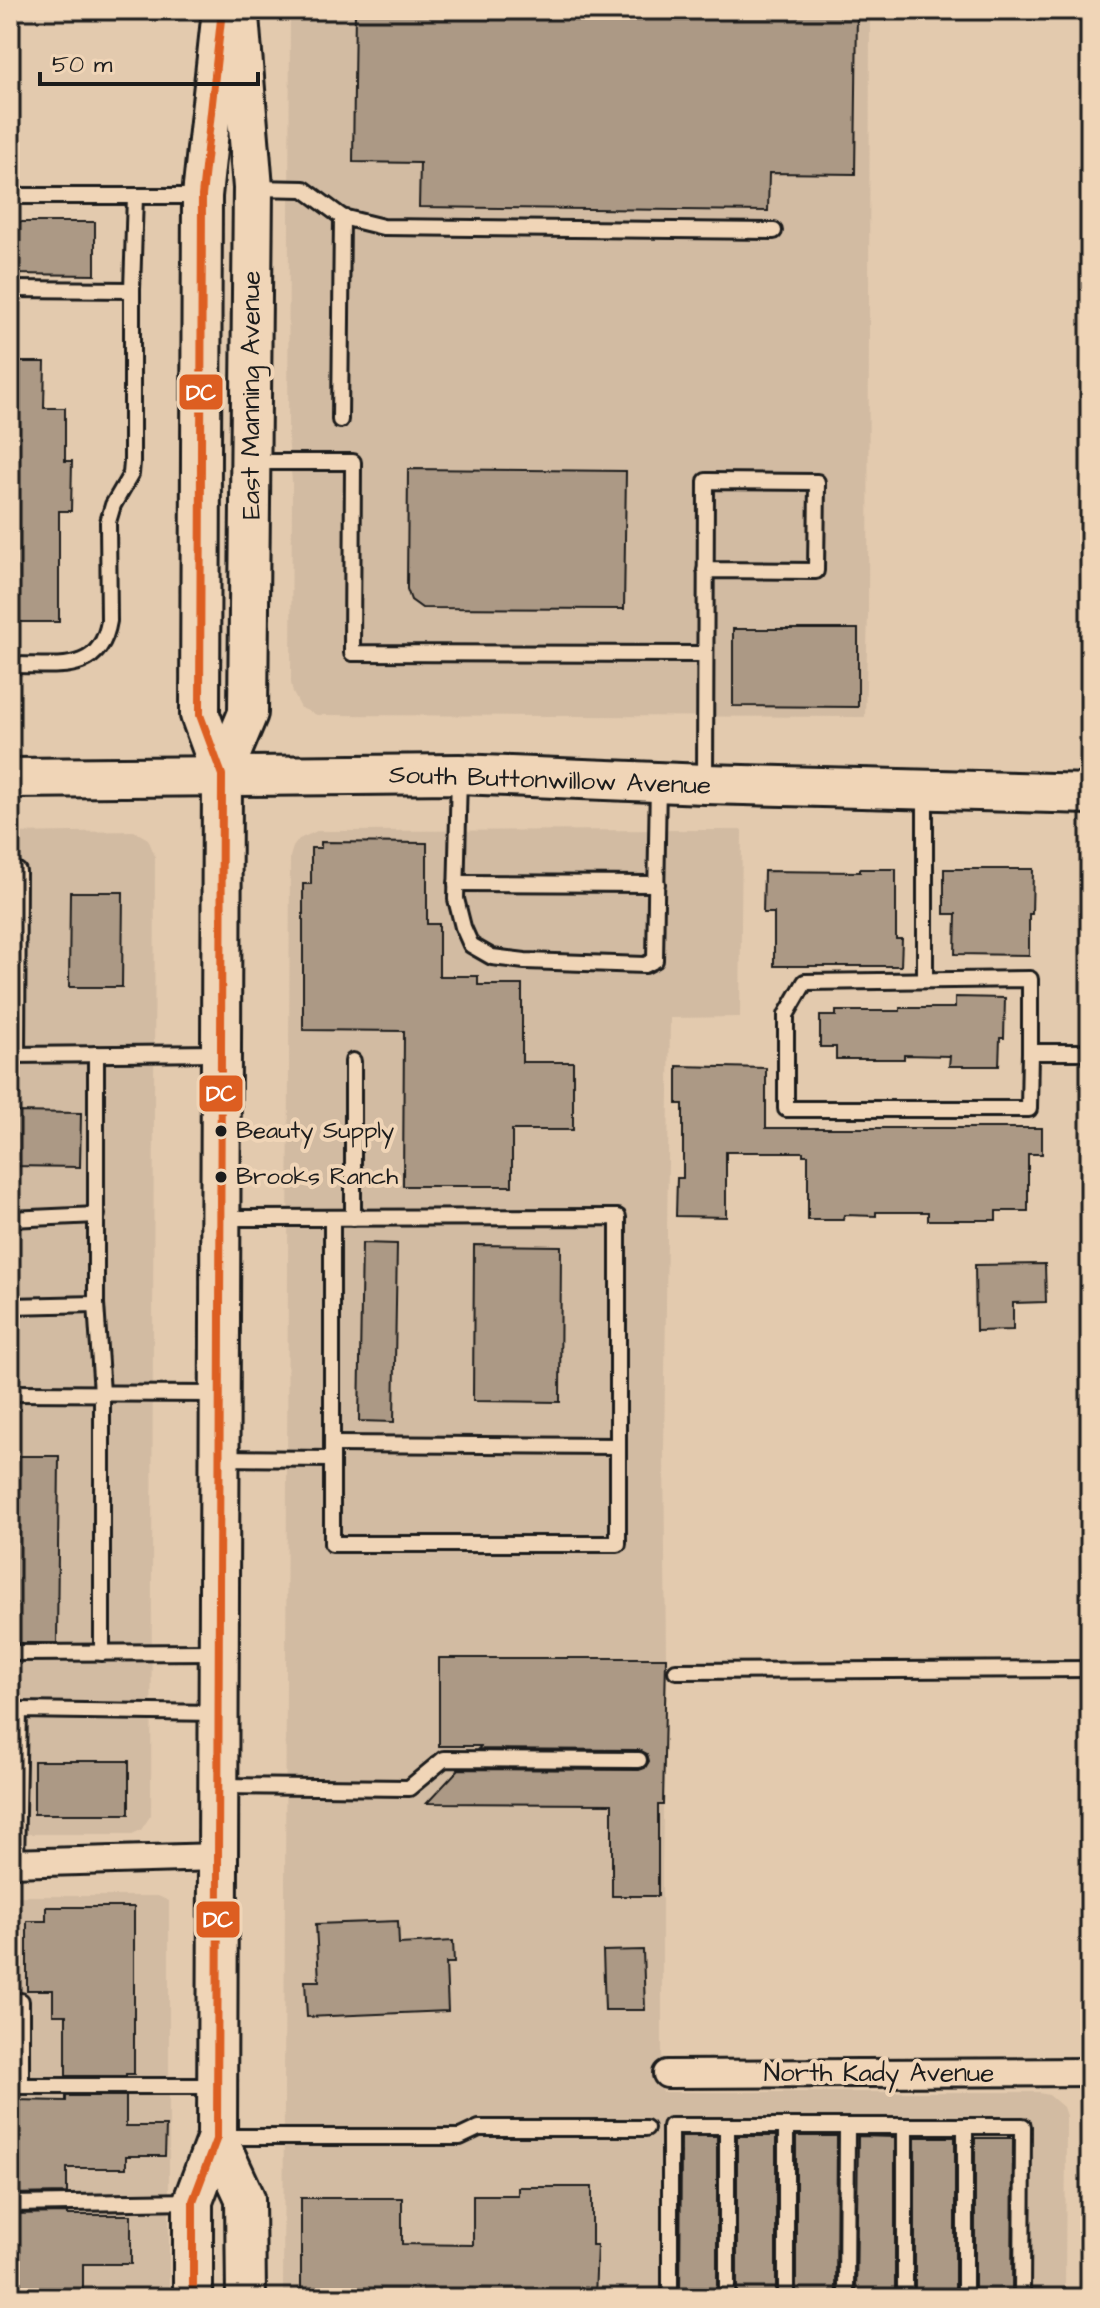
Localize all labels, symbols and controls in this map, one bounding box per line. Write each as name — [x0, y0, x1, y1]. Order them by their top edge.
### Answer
scale bar — [40, 36, 258, 86]
text: 50 m — [52, 48, 113, 82]
street label: East Manning Avenue — [233, 271, 271, 519]
line badge: DC — [178, 373, 224, 411]
text: DC — [186, 378, 216, 409]
street label: South Buttonwillow Avenue — [388, 756, 712, 804]
line badge: DC — [198, 1074, 244, 1113]
text: DC — [206, 1079, 236, 1110]
place label: Beauty Supply — [236, 1114, 394, 1149]
marker: Beauty Supply — [213, 1123, 229, 1139]
place label: Brooks Ranch — [236, 1160, 398, 1194]
marker: Brooks Ranch — [213, 1169, 229, 1185]
line badge: DC — [195, 1900, 241, 1939]
text: DC — [203, 1905, 233, 1936]
street label: North Kady Avenue — [764, 2055, 994, 2093]

